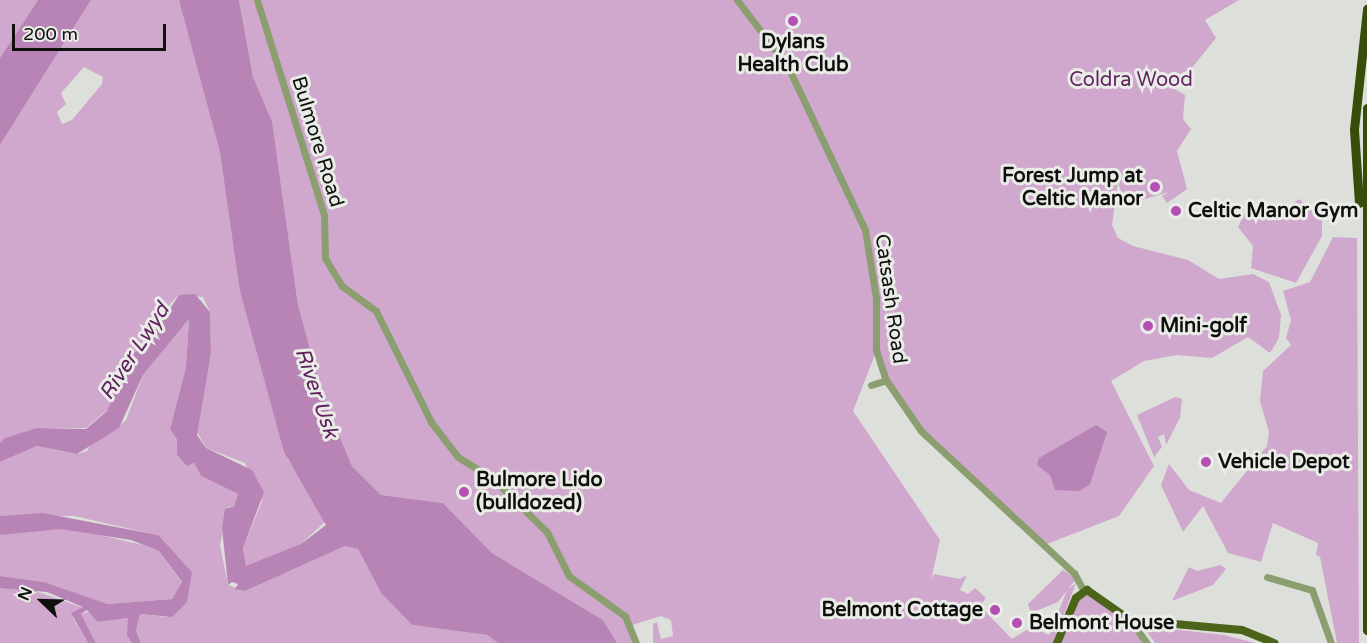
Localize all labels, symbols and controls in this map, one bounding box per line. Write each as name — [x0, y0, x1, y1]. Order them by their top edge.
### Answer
scale bar — [15, 12, 170, 50]
marker: Dylans Health Club — [786, 14, 800, 28]
text: 200 m — [23, 23, 78, 45]
place label: Dylans Health Club — [737, 30, 849, 77]
park label: Coldra Wood — [1069, 68, 1193, 92]
street label: Bulmore Road — [286, 74, 348, 210]
place label: Forest Jump at Celtic Manor — [1002, 164, 1143, 211]
marker: Forest Jump at Celtic Manor — [1148, 180, 1162, 194]
place label: Celtic Manor Gym — [1188, 199, 1358, 223]
marker: Celtic Manor Gym — [1169, 204, 1183, 218]
street label: Catsash Road — [869, 233, 911, 365]
water label: River Lwyd — [95, 299, 175, 405]
place label: Mini-golf — [1160, 314, 1247, 338]
marker: Mini-golf — [1141, 319, 1155, 333]
water label: River Usk — [289, 345, 343, 441]
place label: Vehicle Depot — [1218, 450, 1350, 474]
marker: Vehicle Depot — [1199, 455, 1213, 469]
place label: Bulmore Lido (bulldozed) — [476, 468, 603, 515]
marker: Bulmore Lido (bulldozed) — [457, 485, 471, 499]
north arrow — [12, 571, 72, 631]
text: N — [14, 584, 37, 604]
place label: Belmont Cottage — [822, 598, 983, 622]
marker: Belmont Cottage — [988, 603, 1002, 617]
place label: Belmont House — [1029, 611, 1174, 635]
marker: Belmont House — [1010, 616, 1024, 630]

